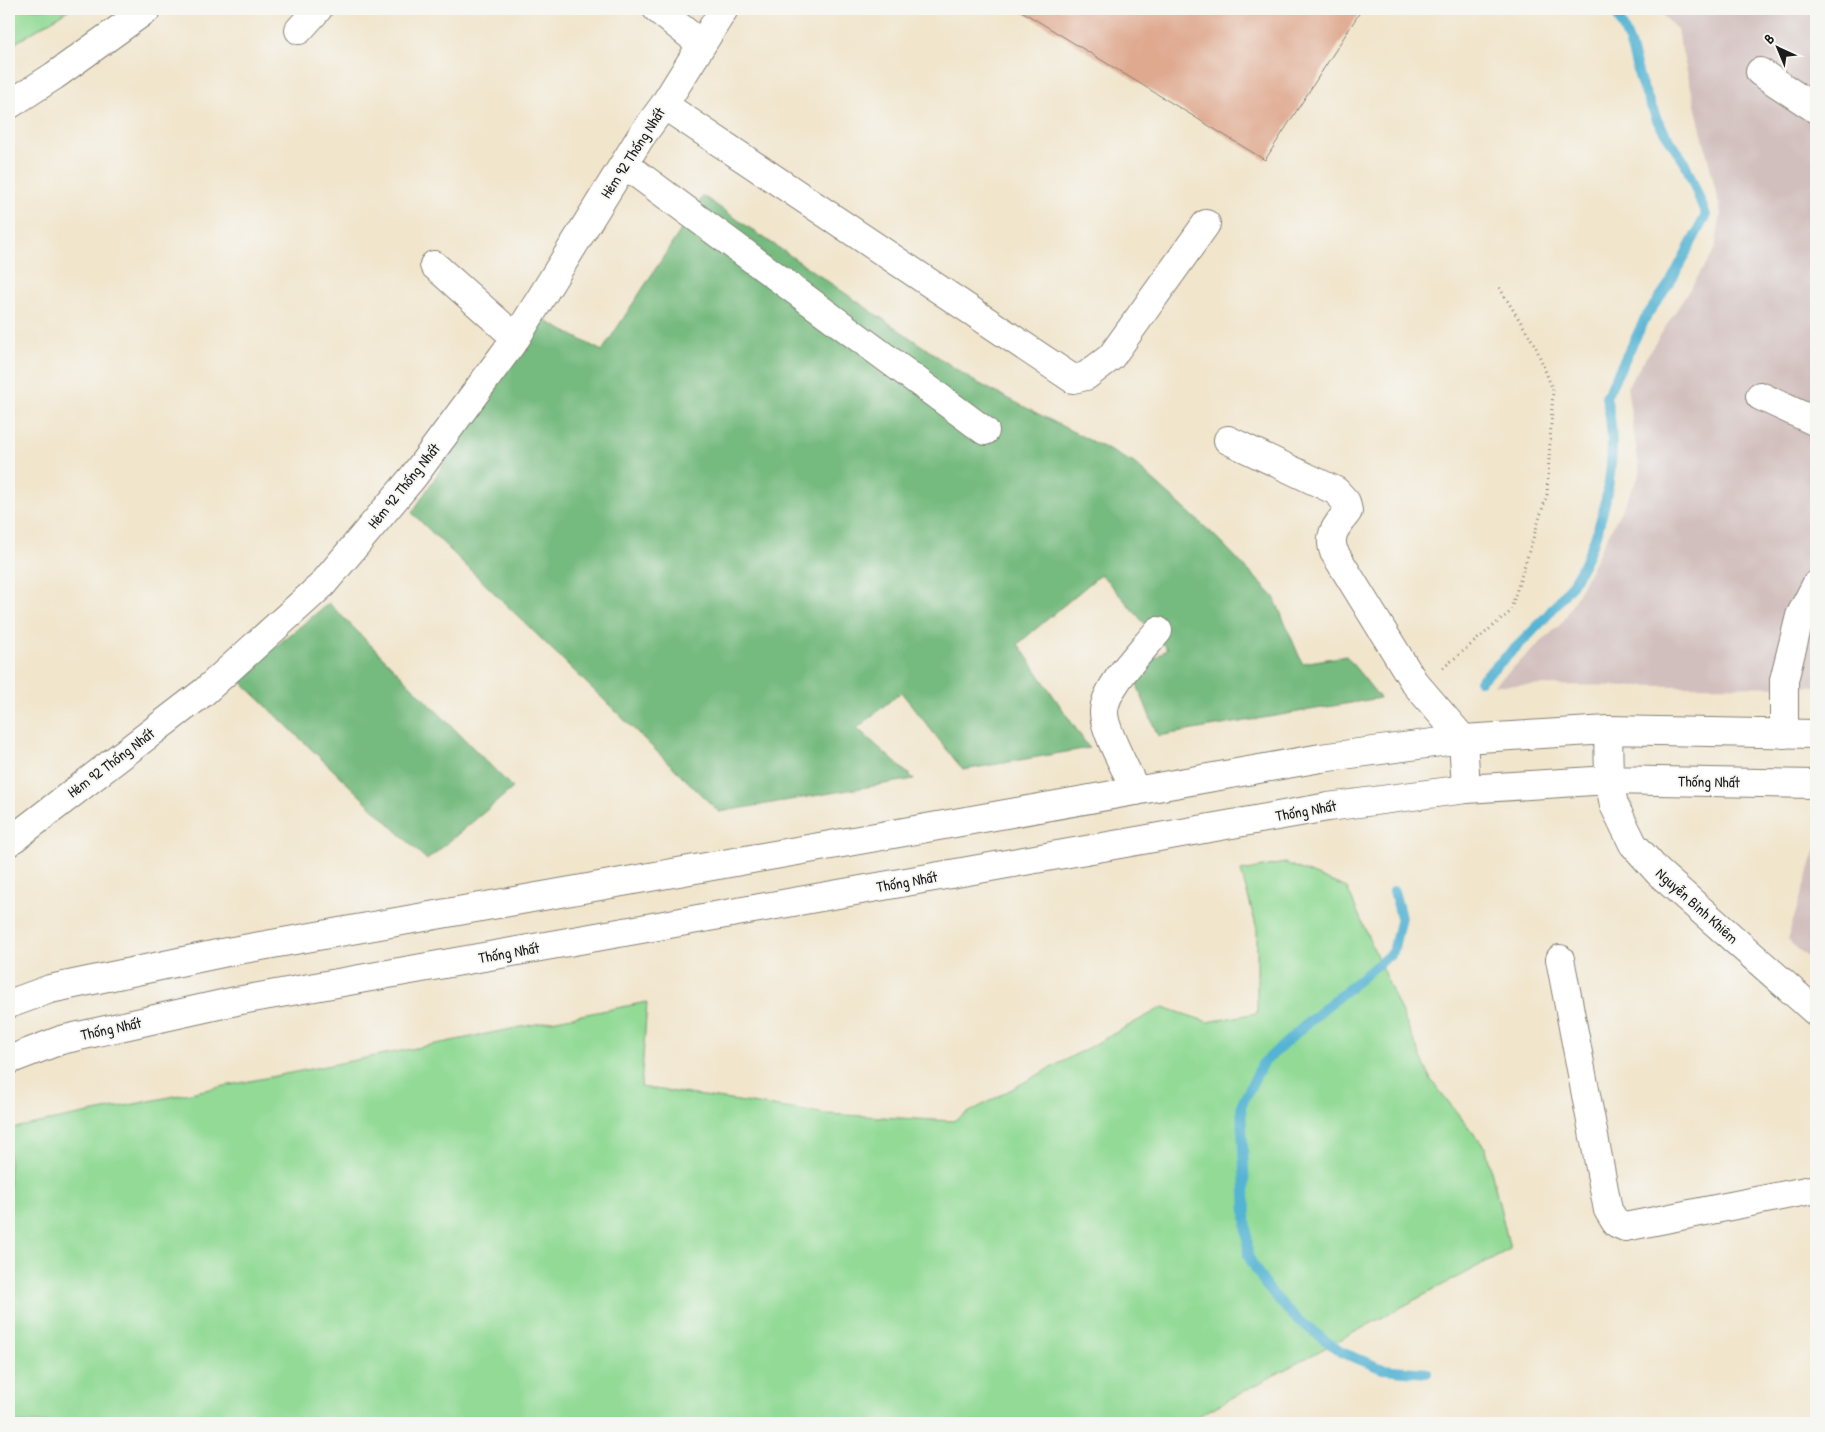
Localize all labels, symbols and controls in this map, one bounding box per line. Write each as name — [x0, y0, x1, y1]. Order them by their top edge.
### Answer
north arrow — [1752, 22, 1802, 72]
text: B — [1759, 29, 1778, 48]
street label: Hẻm 92 Thống Nhất — [595, 103, 670, 202]
street label: Hẻm 92 Thống Nhất — [363, 438, 445, 533]
street label: Hẻm 92 Thống Nhất — [63, 722, 159, 802]
street label: Thống Nhất — [1678, 770, 1741, 793]
street label: Thống Nhất — [1274, 795, 1339, 826]
street label: Nguyễn Bỉnh Khiêm — [1652, 863, 1743, 948]
street label: Thống Nhất — [875, 866, 940, 897]
street label: Thống Nhất — [477, 937, 542, 968]
street label: Thống Nhất — [79, 1012, 144, 1045]

